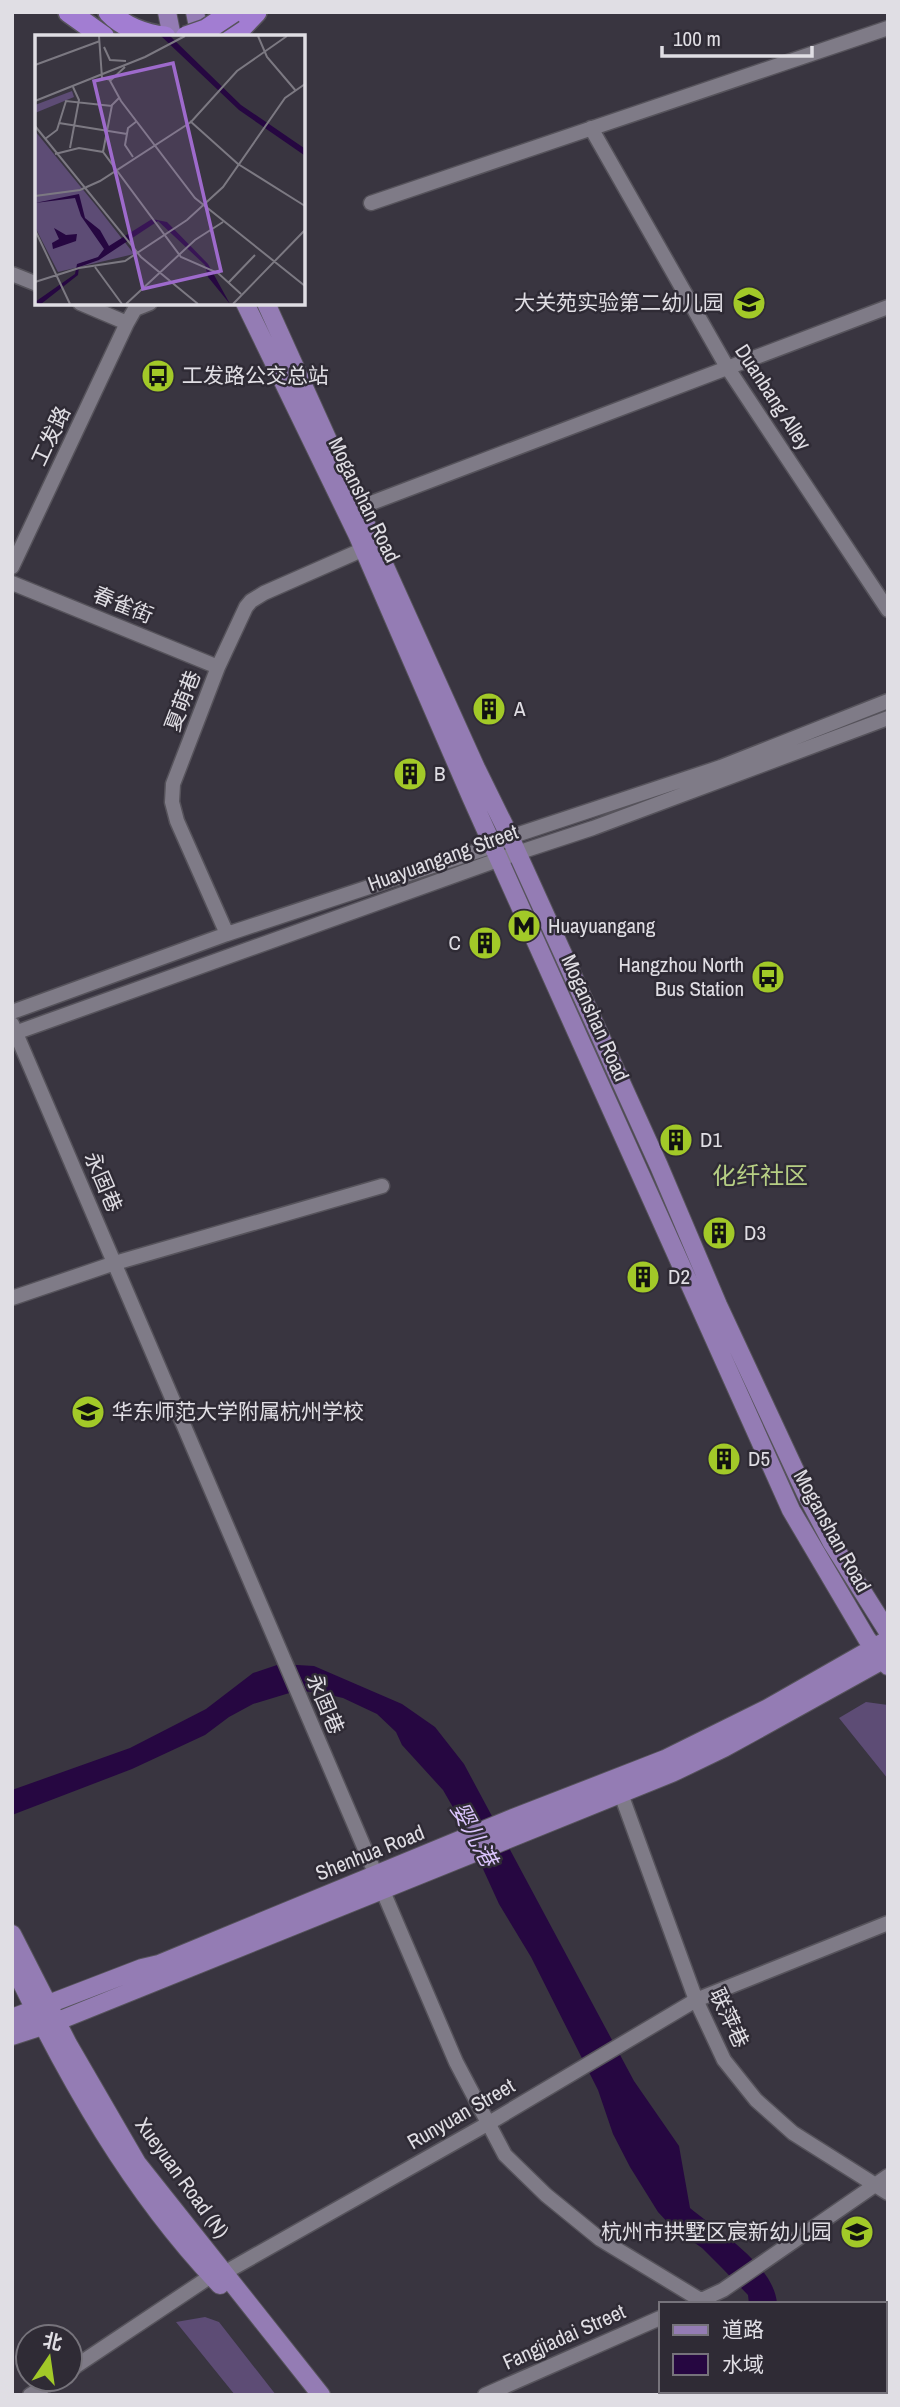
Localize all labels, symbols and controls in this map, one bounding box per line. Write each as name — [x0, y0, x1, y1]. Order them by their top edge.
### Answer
scale bar — [662, 14, 813, 58]
text: 100 m — [673, 24, 721, 53]
inset map — [35, 35, 304, 304]
school or university icon: 大关苑实验第二幼儿园 — [730, 284, 768, 322]
place label: 大关苑实验第二幼儿园 — [514, 288, 724, 317]
street label: Duanbang Alley — [728, 338, 819, 456]
bus stop icon: 工发路公交总站 — [139, 357, 177, 395]
place label: 工发路公交总站 — [182, 361, 329, 390]
street label: 工发路 — [24, 401, 77, 470]
street label: Moganshan Road — [322, 432, 407, 567]
street label: 春雀街 — [89, 579, 158, 630]
street label: 夏萌巷 — [158, 666, 207, 735]
building icon: A — [470, 690, 508, 728]
place label: A — [513, 694, 526, 723]
building icon: B — [391, 755, 429, 793]
place label: B — [434, 759, 446, 788]
street label: Huayuangang Street — [364, 817, 522, 898]
metro station icon: Huayuangang — [505, 907, 543, 945]
place label: Huayuangang — [548, 911, 656, 940]
building icon: C — [466, 924, 504, 962]
place label: C — [449, 928, 461, 957]
street label: Moganshan Road — [555, 950, 636, 1086]
place label: Hangzhou North Bus Station — [619, 950, 744, 1003]
bus stop icon: Hangzhou North Bus Station — [749, 958, 787, 996]
building icon: D1 — [657, 1121, 695, 1159]
place label: D1 — [700, 1125, 722, 1154]
street label: 永固巷 — [78, 1147, 129, 1216]
district label: 化纤社区 — [712, 1159, 808, 1191]
building icon: D3 — [700, 1214, 738, 1252]
place label: D3 — [744, 1218, 766, 1247]
building icon: D2 — [624, 1258, 662, 1296]
place label: D2 — [668, 1262, 690, 1291]
school or university icon: 华东师范大学附属杭州学校 — [69, 1393, 107, 1431]
place label: 华东师范大学附属杭州学校 — [112, 1397, 364, 1426]
building icon: D5 — [705, 1440, 743, 1478]
place label: D5 — [748, 1444, 770, 1473]
street label: Moganshan Road — [787, 1464, 878, 1597]
street label: 永固巷 — [300, 1669, 351, 1738]
water label: 婴儿港 — [444, 1796, 506, 1874]
street label: Shenhua Road — [311, 1818, 429, 1887]
street label: 联萍巷 — [703, 1983, 756, 2052]
street label: Runyuan Street — [402, 2071, 520, 2156]
street label: Xueyuan Road (N) — [129, 2111, 236, 2244]
school or university icon: 杭州市拱墅区宸新幼儿园 — [838, 2213, 876, 2251]
place label: 杭州市拱墅区宸新幼儿园 — [601, 2217, 832, 2246]
street label: Fangjiadai Street — [498, 2297, 630, 2376]
legend — [659, 2302, 886, 2393]
text: 道路 — [722, 2315, 764, 2344]
north arrow — [14, 2323, 84, 2393]
text: 北 — [41, 2327, 65, 2356]
text: 水域 — [722, 2350, 764, 2379]

